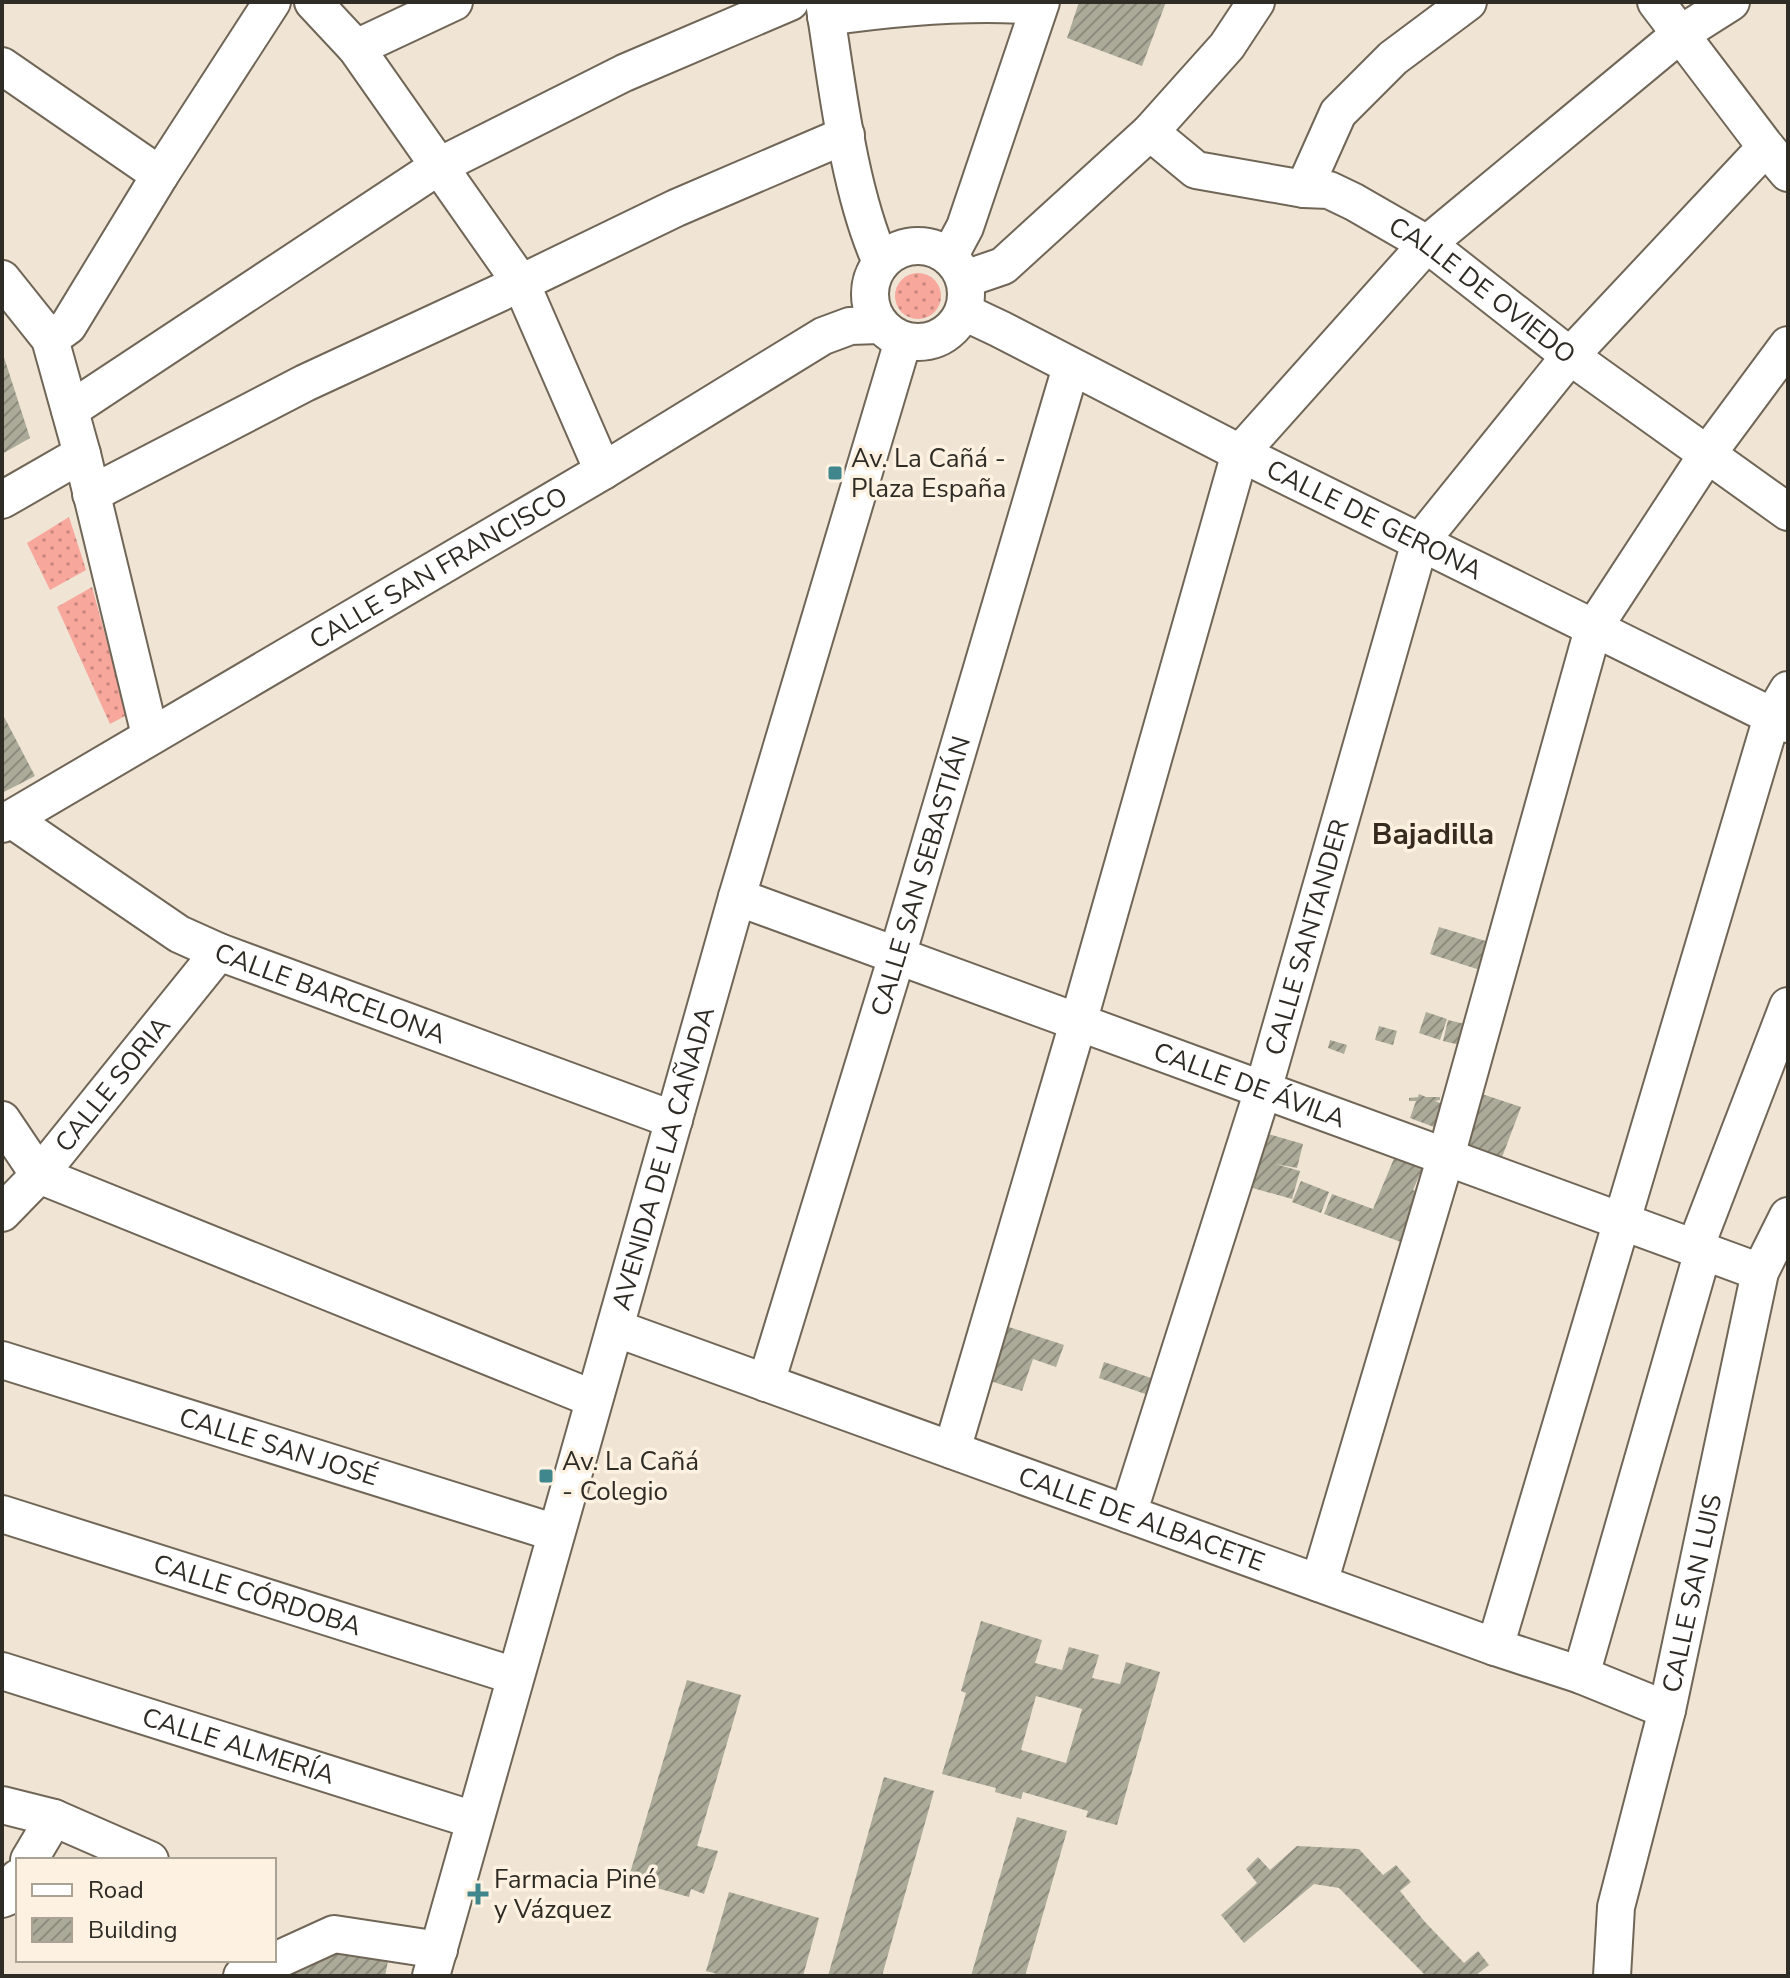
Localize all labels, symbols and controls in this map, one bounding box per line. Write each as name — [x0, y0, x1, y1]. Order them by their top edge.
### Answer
street label: CALLE DE OVIEDO — [1382, 209, 1583, 372]
place label: Av. La Cañá - Plaza España — [851, 441, 1006, 506]
street label: CALLE DE GERONA — [1260, 452, 1488, 588]
marker: Av. La Cañá - Plaza España — [826, 464, 844, 482]
street label: CALLE SAN FRANCISCO — [303, 479, 574, 658]
street label: CALLE SAN SEBASTIÁN — [863, 732, 979, 1020]
district label: Bajadilla — [1372, 814, 1494, 855]
street label: CALLE SANTANDER — [1257, 815, 1358, 1059]
street label: CALLE BARCELONA — [210, 935, 450, 1052]
street label: AVENIDA DE LA CAÑADA — [604, 1003, 723, 1314]
street label: CALLE SORIA — [47, 1009, 178, 1160]
street label: CALLE DE ÁVILA — [1149, 1034, 1350, 1137]
street label: CALLE SAN JOSÉ — [175, 1399, 382, 1494]
place label: Av. La Cañá - Colegio — [562, 1444, 699, 1509]
street label: CALLE DE ALBACETE — [1013, 1459, 1269, 1580]
marker: Av. La Cañá - Colegio — [537, 1467, 555, 1485]
street label: CALLE SAN LUIS — [1654, 1491, 1730, 1696]
street label: CALLE CÓRDOBA — [149, 1546, 366, 1644]
street label: CALLE ALMERÍA — [138, 1699, 339, 1793]
legend — [16, 1858, 276, 1962]
place label: Farmacia Piné y Vázquez — [494, 1862, 656, 1927]
text: Road — [88, 1874, 144, 1906]
marker: Farmacia Piné y Vázquez — [469, 1885, 487, 1903]
text: Building — [88, 1914, 178, 1946]

